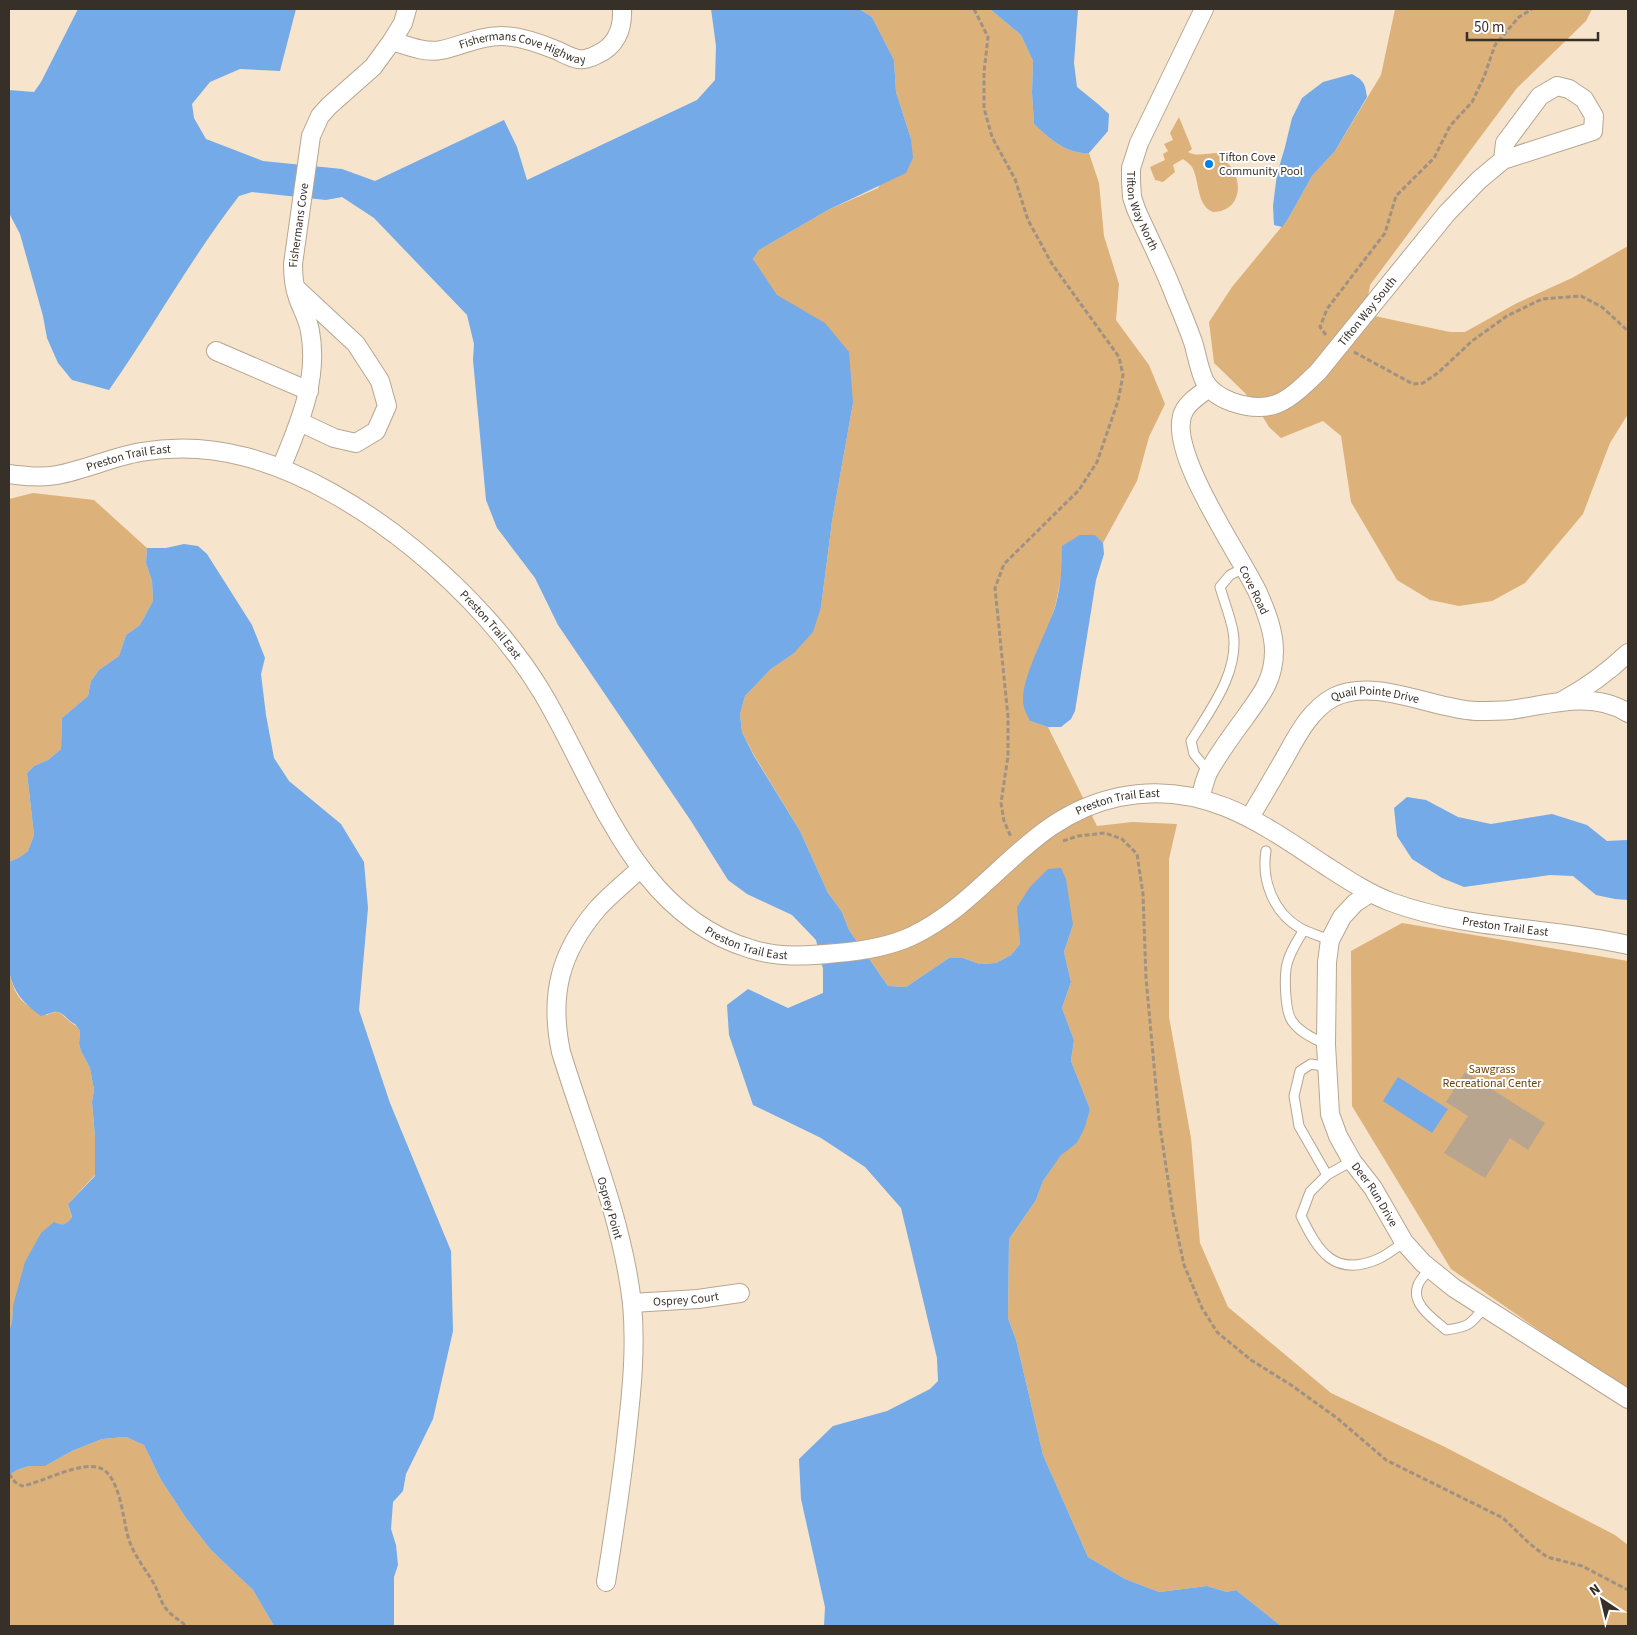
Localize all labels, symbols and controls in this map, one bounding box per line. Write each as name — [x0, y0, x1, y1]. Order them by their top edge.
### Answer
scale bar — [1467, 10, 1598, 42]
text: 50 m — [1474, 17, 1504, 38]
street label: Fishermans Cove Highway — [457, 28, 587, 68]
place label: Tifton Cove Community Pool — [1219, 149, 1303, 180]
marker: Tifton Cove Community Pool — [1203, 158, 1215, 170]
street label: Tifton Way North — [1122, 171, 1162, 254]
street label: Fishermans Cove — [285, 182, 313, 268]
street label: Tifton Way South — [1334, 273, 1401, 350]
street label: Preston Trail East — [84, 441, 171, 476]
street label: Cove Road — [1234, 563, 1273, 618]
street label: Preston Trail East — [456, 587, 525, 663]
street label: Quail Pointe Drive — [1328, 682, 1421, 708]
street label: Preston Trail East — [1073, 785, 1160, 820]
street label: Preston Trail East — [1461, 913, 1549, 941]
street label: Preston Trail East — [701, 922, 788, 964]
park label: Sawgrass Recreational Center — [1443, 1061, 1542, 1092]
street label: Deer Run Drive — [1347, 1159, 1402, 1230]
street label: Osprey Point — [592, 1175, 627, 1241]
street label: Osprey Court — [653, 1288, 720, 1311]
north arrow — [1577, 1575, 1627, 1625]
text: N — [1586, 1579, 1605, 1601]

